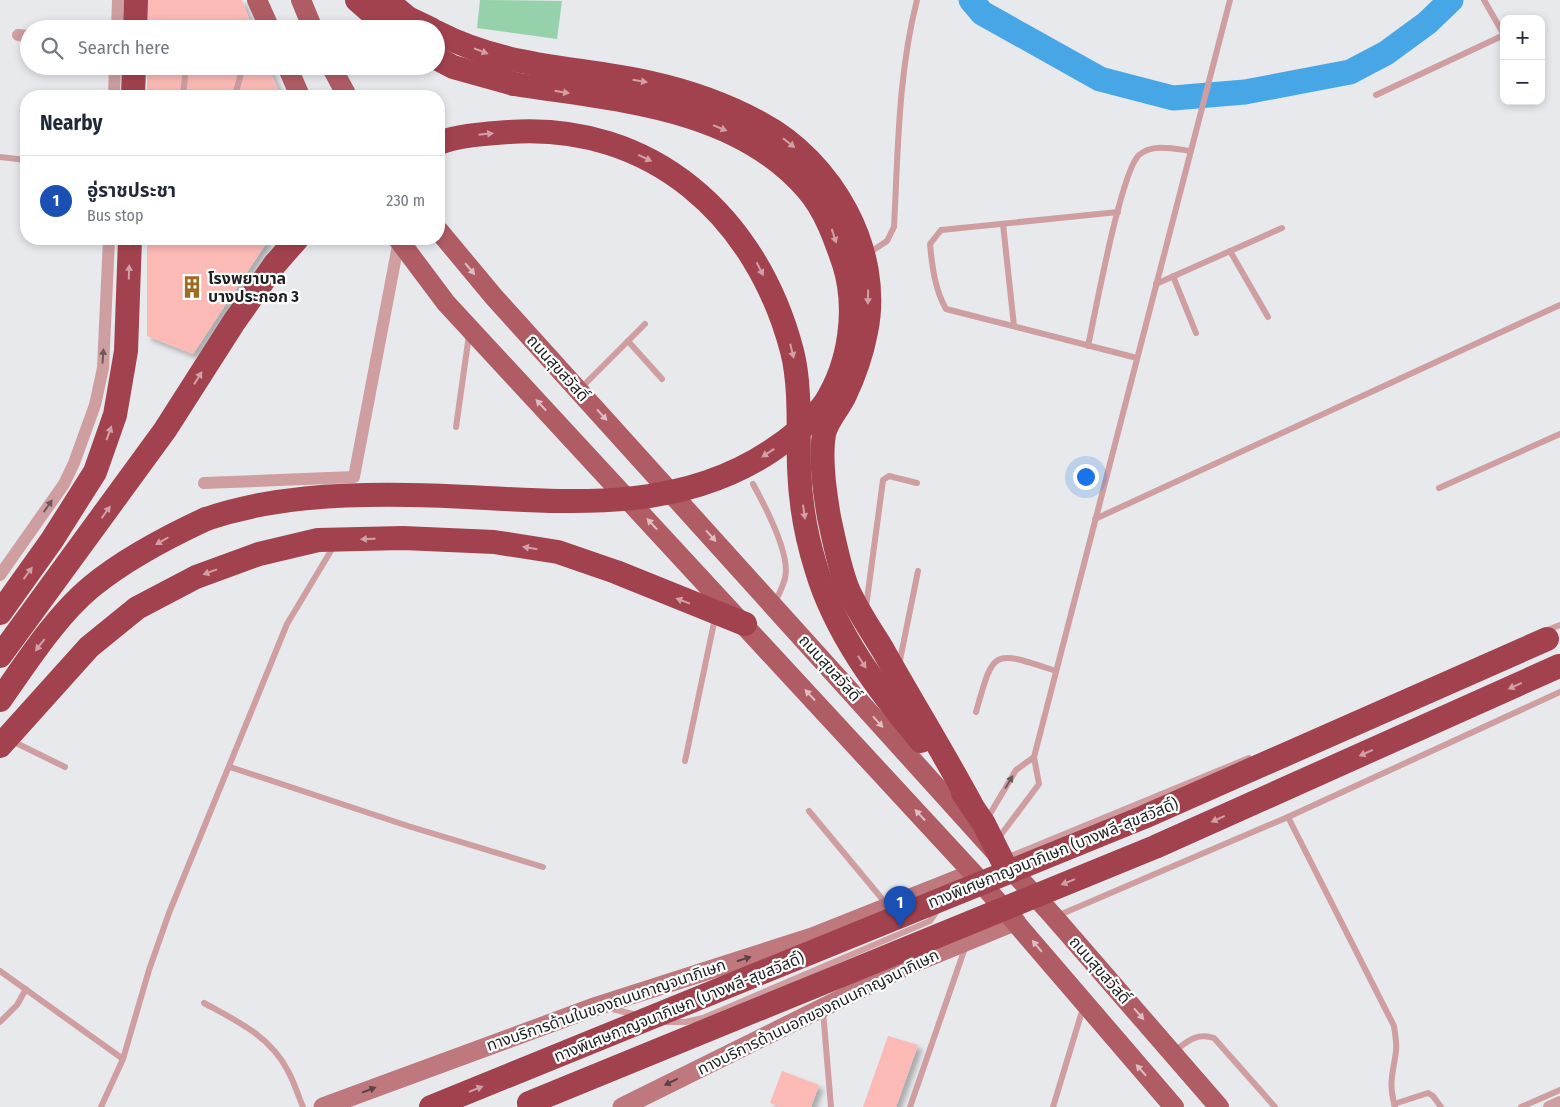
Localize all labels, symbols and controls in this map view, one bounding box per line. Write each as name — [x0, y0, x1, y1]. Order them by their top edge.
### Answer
map controls — [1500, 15, 1545, 105]
button: + — [1500, 15, 1545, 60]
search box — [20, 20, 445, 75]
icon: search — [38, 34, 66, 62]
text: Search here — [78, 36, 170, 59]
one-way arrow — [474, 47, 489, 55]
button: − — [1500, 60, 1545, 105]
one-way arrow — [633, 78, 649, 86]
one-way arrow — [554, 88, 570, 96]
text: Nearby — [40, 110, 102, 136]
one-way arrow — [713, 124, 727, 132]
one-way arrow — [479, 130, 495, 138]
one-way arrow — [782, 138, 795, 149]
one-way arrow — [637, 154, 652, 163]
text: อู่ราชประชา — [87, 179, 176, 202]
text: 1 — [53, 191, 59, 210]
text: 230 m — [386, 191, 425, 210]
text: Bus stop — [87, 206, 143, 225]
one-way arrow — [831, 229, 839, 244]
one-way arrow — [756, 261, 764, 276]
one-way arrow — [464, 262, 475, 275]
one-way arrow — [125, 264, 133, 280]
place label: โรงพยาบาล บางประกอก 3 — [208, 269, 299, 306]
building icon: โรงพยาบาล บางประกอก 3 — [179, 274, 205, 300]
one-way arrow — [864, 290, 872, 306]
street label: ถนนสุขสวัสดิ์ — [523, 331, 593, 405]
one-way arrow — [788, 343, 796, 358]
one-way arrow — [100, 347, 108, 363]
one-way arrow — [193, 371, 203, 384]
one-way arrow — [535, 400, 547, 412]
one-way arrow — [596, 409, 608, 421]
one-way arrow — [105, 425, 113, 440]
one-way arrow — [762, 449, 775, 458]
your location — [1073, 464, 1099, 490]
one-way arrow — [43, 500, 53, 513]
one-way arrow — [101, 505, 111, 518]
one-way arrow — [801, 505, 809, 521]
one-way arrow — [646, 519, 658, 531]
one-way arrow — [705, 529, 717, 541]
one-way arrow — [360, 535, 376, 543]
one-way arrow — [155, 536, 169, 545]
one-way arrow — [521, 544, 537, 552]
one-way arrow — [23, 567, 34, 580]
one-way arrow — [202, 568, 217, 576]
one-way arrow — [675, 597, 690, 605]
street label: ถนนสุขสวัสดิ์ — [795, 631, 865, 705]
one-way arrow — [35, 639, 45, 652]
one-way arrow — [857, 656, 867, 669]
one-way arrow — [1508, 683, 1522, 691]
one-way arrow — [804, 690, 816, 702]
one-way arrow — [872, 715, 884, 727]
one-way arrow — [1359, 749, 1373, 757]
one-way arrow — [1005, 776, 1014, 789]
street label: ทางพิเศษกาญจนาภิเษก (บางพลี-สุขสวัสดิ์) — [925, 794, 1181, 912]
one-way arrow — [914, 809, 926, 821]
one-way arrow — [1211, 815, 1225, 823]
one-way arrow — [1061, 879, 1076, 887]
pin: 1 — [884, 886, 916, 927]
street label: ถนนสุขสวัสดิ์ — [1066, 932, 1134, 1008]
one-way arrow — [1031, 940, 1042, 953]
street label: ทางบริการด้านนอกของถนนกาญจนาภิเษก — [694, 945, 942, 1079]
street label: ทางพิเศษกาญจนาภิเษก (บางพลี-สุขสวัสดิ์) — [551, 948, 807, 1066]
one-way arrow — [736, 954, 751, 962]
street label: ทางบริการด้านในของถนนกาญจนาภิเษก — [484, 955, 728, 1055]
one-way arrow — [1133, 1008, 1144, 1021]
one-way arrow — [1135, 1065, 1147, 1077]
one-way arrow — [664, 1079, 678, 1087]
one-way arrow — [469, 1084, 483, 1092]
one-way arrow — [361, 1086, 376, 1093]

